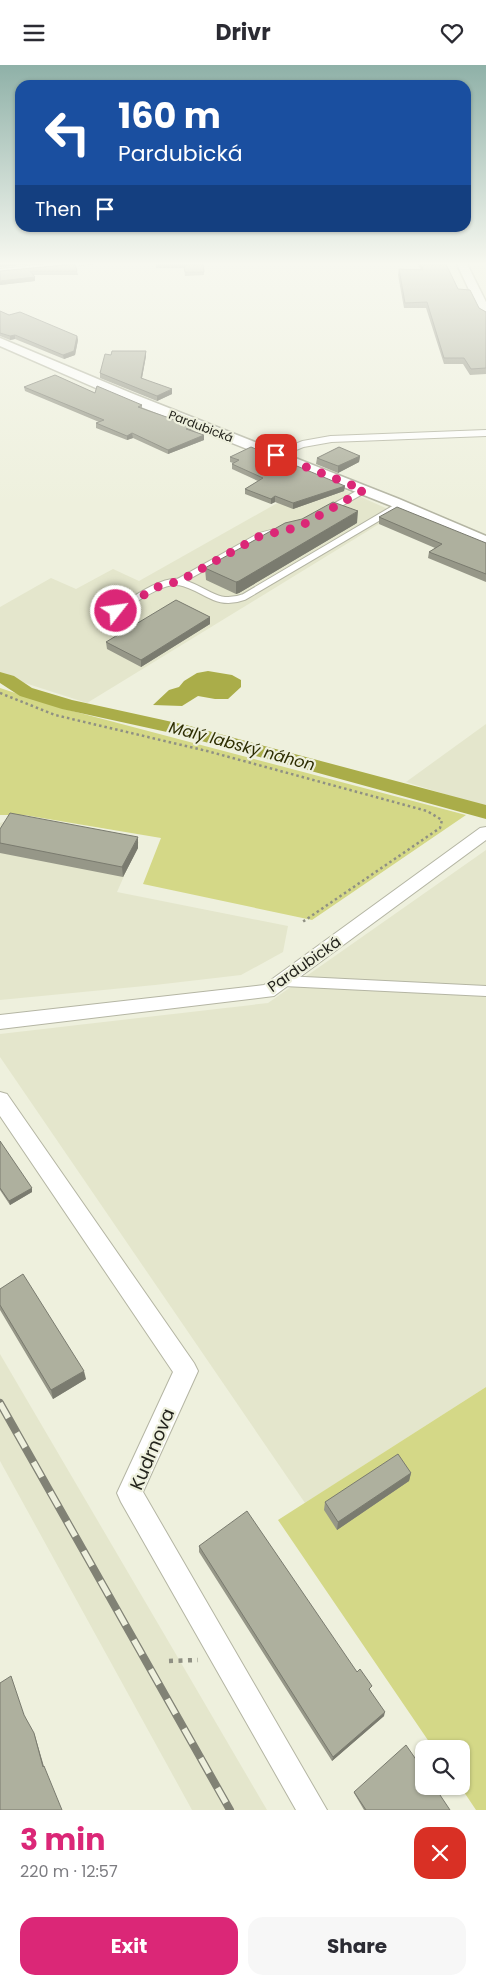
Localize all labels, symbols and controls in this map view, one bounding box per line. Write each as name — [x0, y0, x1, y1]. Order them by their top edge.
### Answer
text: Drivr — [215, 17, 271, 48]
icon: menu — [20, 19, 48, 47]
icon: heart — [438, 19, 466, 47]
text: 160 m — [118, 91, 221, 140]
icon: left — [35, 100, 100, 165]
text: Pardubická — [118, 138, 243, 169]
icon: arrive — [91, 195, 119, 223]
text: Then — [35, 196, 81, 223]
street label: Pardubická — [166, 406, 236, 446]
pin — [255, 434, 297, 476]
icon: arrive — [262, 441, 290, 469]
position arrow — [89, 584, 141, 636]
water label: Malý labský náhon — [167, 715, 317, 777]
street label: Pardubická — [263, 931, 345, 997]
street label: Kudrnova — [124, 1404, 180, 1494]
map controls — [415, 1740, 470, 1795]
button: search — [415, 1740, 470, 1795]
text: 3 min — [20, 1818, 105, 1861]
button: close — [414, 1827, 466, 1879]
text: 220 m · 12:57 — [20, 1860, 118, 1883]
button: Exit — [20, 1917, 238, 1975]
button: Share — [248, 1917, 466, 1975]

